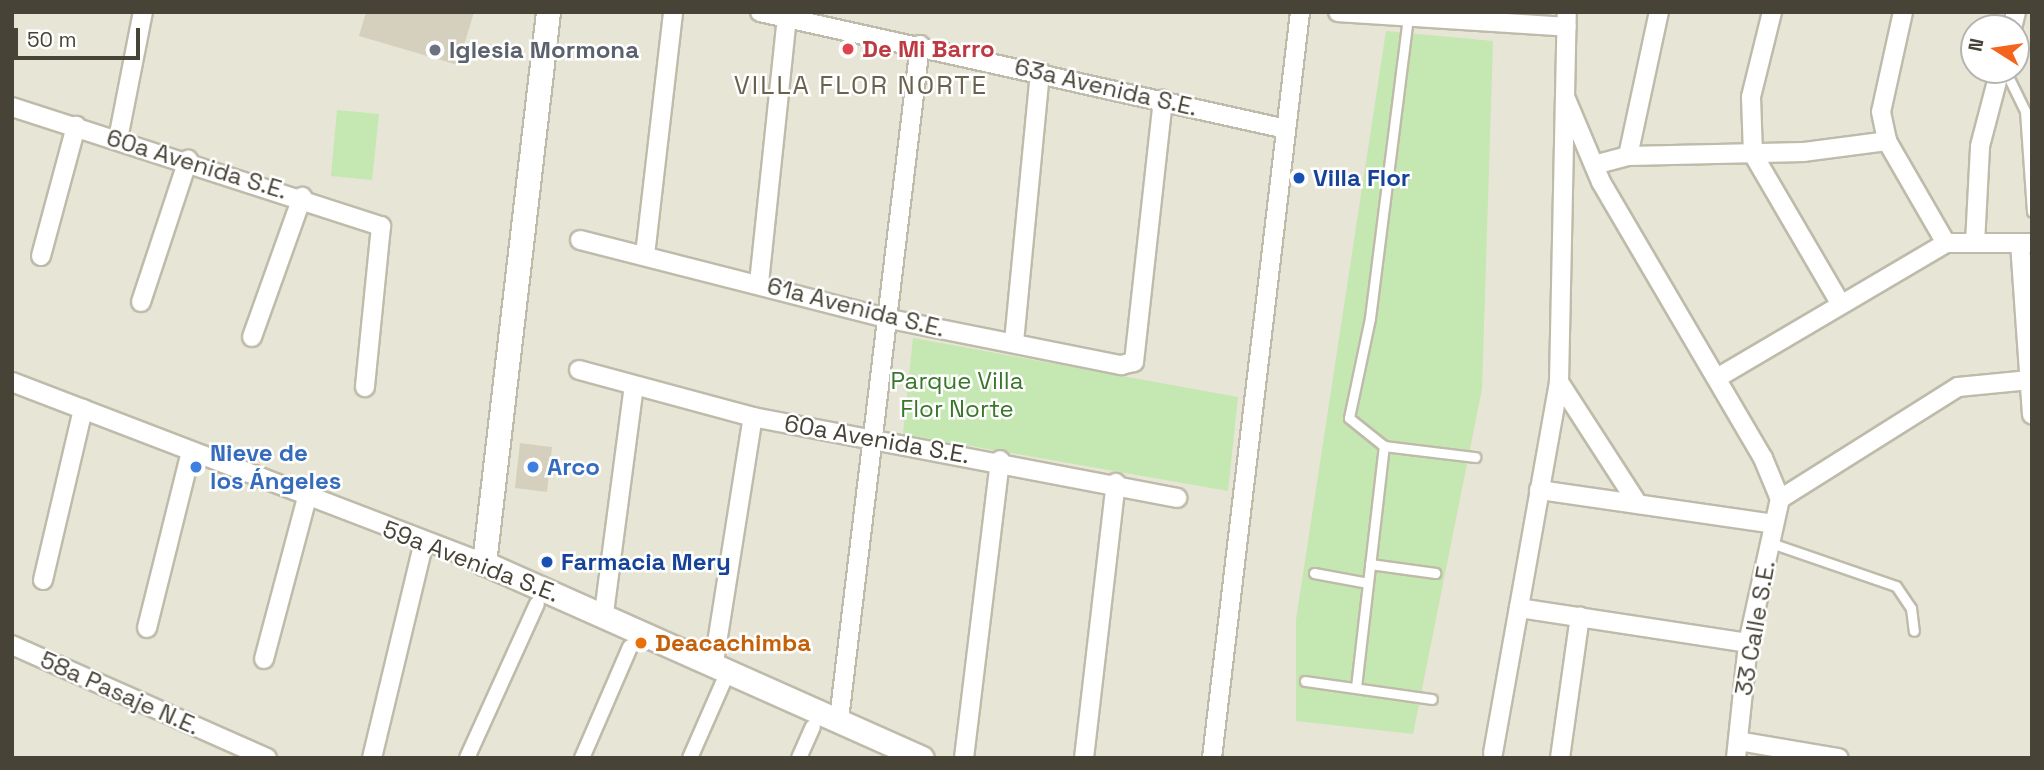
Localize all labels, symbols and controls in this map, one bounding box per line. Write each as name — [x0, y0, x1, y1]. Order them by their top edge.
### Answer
scale bar — [18, 14, 144, 58]
north arrow — [1960, 14, 2030, 84]
text: 50 m — [27, 26, 77, 53]
place label: De Mi Barro — [862, 35, 995, 63]
place label: Iglesia Mormona — [449, 36, 639, 64]
text: N — [1962, 36, 1989, 54]
marker: De Mi Barro — [840, 41, 856, 57]
marker: Iglesia Mormona — [427, 42, 443, 58]
street label: 63a Avenida S.E. — [1012, 52, 1200, 122]
district label: VILLA FLOR NORTE — [736, 70, 986, 102]
street label: 60a Avenida S.E. — [103, 123, 291, 205]
place label: Villa Flor — [1313, 164, 1410, 192]
marker: Villa Flor — [1291, 170, 1307, 186]
street label: 61a Avenida S.E. — [764, 271, 948, 343]
park label: Parque Villa Flor Norte — [890, 367, 1024, 423]
street label: 60a Avenida S.E. — [782, 409, 972, 469]
place label: Nieve de los Ángeles — [210, 439, 342, 495]
place label: Arco — [547, 453, 600, 481]
marker: Nieve de los Ángeles — [188, 459, 204, 475]
marker: Arco — [525, 459, 541, 475]
street label: 59a Avenida S.E. — [379, 514, 563, 608]
place label: Farmacia Mery — [561, 548, 731, 576]
marker: Farmacia Mery — [539, 554, 555, 570]
street label: 33 Calle S.E. — [1729, 558, 1781, 698]
place label: Deacachimba — [655, 629, 811, 657]
marker: Deacachimba — [633, 635, 649, 651]
street label: 58a Pasaje N.E. — [36, 645, 204, 741]

